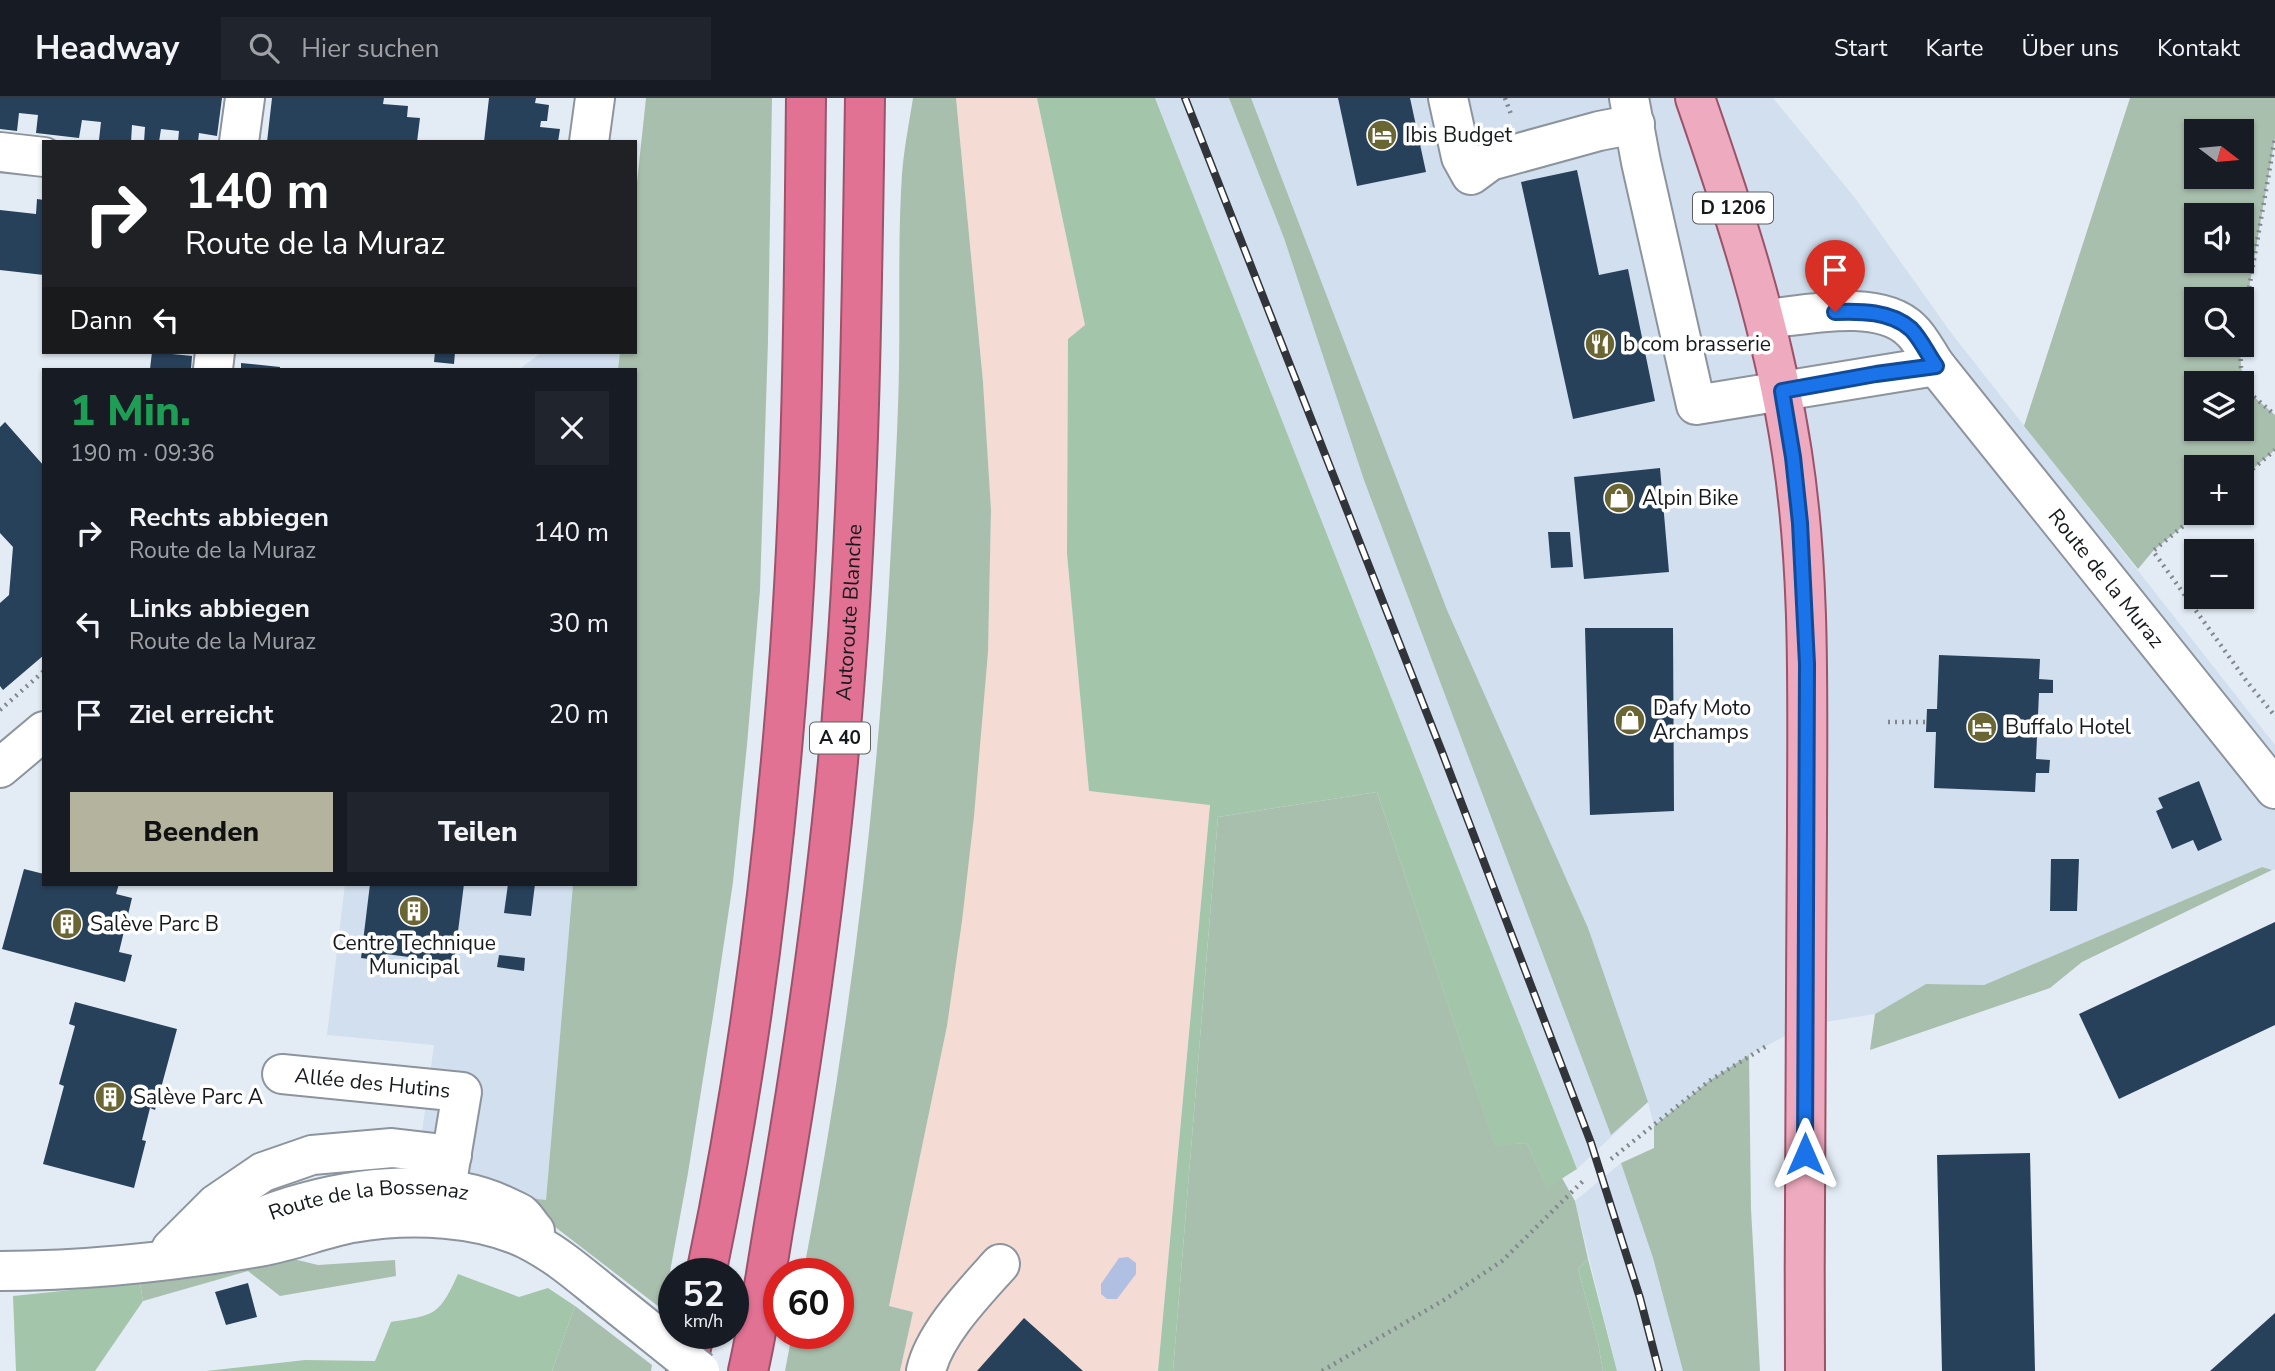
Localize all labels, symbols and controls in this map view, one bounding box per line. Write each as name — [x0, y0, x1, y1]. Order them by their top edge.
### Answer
search box — [221, 17, 711, 80]
text: Headway — [35, 26, 179, 71]
icon: search — [245, 29, 283, 67]
text: Hier suchen — [301, 31, 439, 66]
text: Start — [1834, 32, 1887, 64]
text: Karte — [1925, 32, 1983, 64]
text: Über uns — [2021, 32, 2119, 64]
text: Kontakt — [2157, 32, 2240, 64]
hotel icon: Ibis Budget — [1365, 118, 1399, 152]
north arrow — [2184, 119, 2254, 189]
map controls — [2184, 119, 2254, 609]
place label: Ibis Budget — [1405, 121, 1513, 149]
text: 140 m — [185, 158, 329, 225]
icon: right — [70, 168, 161, 259]
road number: D 1206 — [1693, 192, 1773, 223]
button: sound — [2184, 203, 2254, 273]
text: Route de la Muraz — [185, 222, 445, 265]
pin — [1805, 240, 1865, 312]
icon: arrive — [1816, 251, 1854, 289]
button: search — [2184, 287, 2254, 357]
icon: left — [147, 301, 185, 339]
text: Dann — [70, 303, 133, 338]
restaurant icon: b com brasserie — [1583, 327, 1617, 361]
place label: b com brasserie — [1623, 330, 1771, 358]
button: layers — [2184, 371, 2254, 441]
text: 1 Min. — [70, 383, 191, 440]
button: close — [535, 391, 609, 465]
text: 190 m · 09:36 — [70, 438, 215, 469]
button: + — [2184, 455, 2254, 525]
shop icon: Alpin Bike — [1602, 481, 1636, 515]
place label: Alpin Bike — [1642, 484, 1738, 512]
text: Rechts abbiegen — [129, 500, 329, 535]
street label: Route de la Muraz — [2042, 503, 2171, 654]
icon: right — [70, 514, 108, 552]
text: 140 m — [533, 515, 609, 550]
street label: Autoroute Blanche — [829, 523, 868, 702]
text: Route de la Muraz — [129, 535, 316, 566]
button: − — [2184, 539, 2254, 609]
text: Links abbiegen — [129, 591, 310, 626]
icon: left — [70, 605, 108, 643]
text: 30 m — [549, 606, 609, 641]
text: Route de la Muraz — [129, 626, 316, 657]
place label: Dafy Moto Archamps — [1653, 694, 1751, 746]
icon: arrive — [70, 696, 108, 734]
text: Ziel erreicht — [129, 697, 273, 732]
text: 20 m — [549, 697, 609, 732]
shop icon: Dafy Moto Archamps — [1613, 703, 1647, 737]
hotel icon: Buffalo Hotel — [1965, 710, 1999, 744]
place label: Buffalo Hotel — [2005, 713, 2132, 741]
road number: A 40 — [810, 722, 870, 754]
button: Beenden — [70, 792, 333, 872]
button: Teilen — [347, 792, 609, 872]
building icon: Centre Technique Municipal — [397, 894, 431, 928]
building icon: Salève Parc B — [50, 907, 84, 941]
place label: Salève Parc B — [90, 910, 219, 938]
place label: Centre Technique Municipal — [332, 929, 496, 981]
street label: Allée des Hutins — [293, 1061, 452, 1105]
building icon: Salève Parc A — [93, 1080, 127, 1114]
place label: Salève Parc A — [133, 1083, 263, 1111]
position arrow — [1768, 1117, 1842, 1191]
street label: Route de la Bossenaz — [265, 1173, 472, 1227]
speed limit sign: 60 — [763, 1258, 854, 1349]
text: 52 — [682, 1271, 725, 1318]
text: km/h — [684, 1309, 723, 1333]

